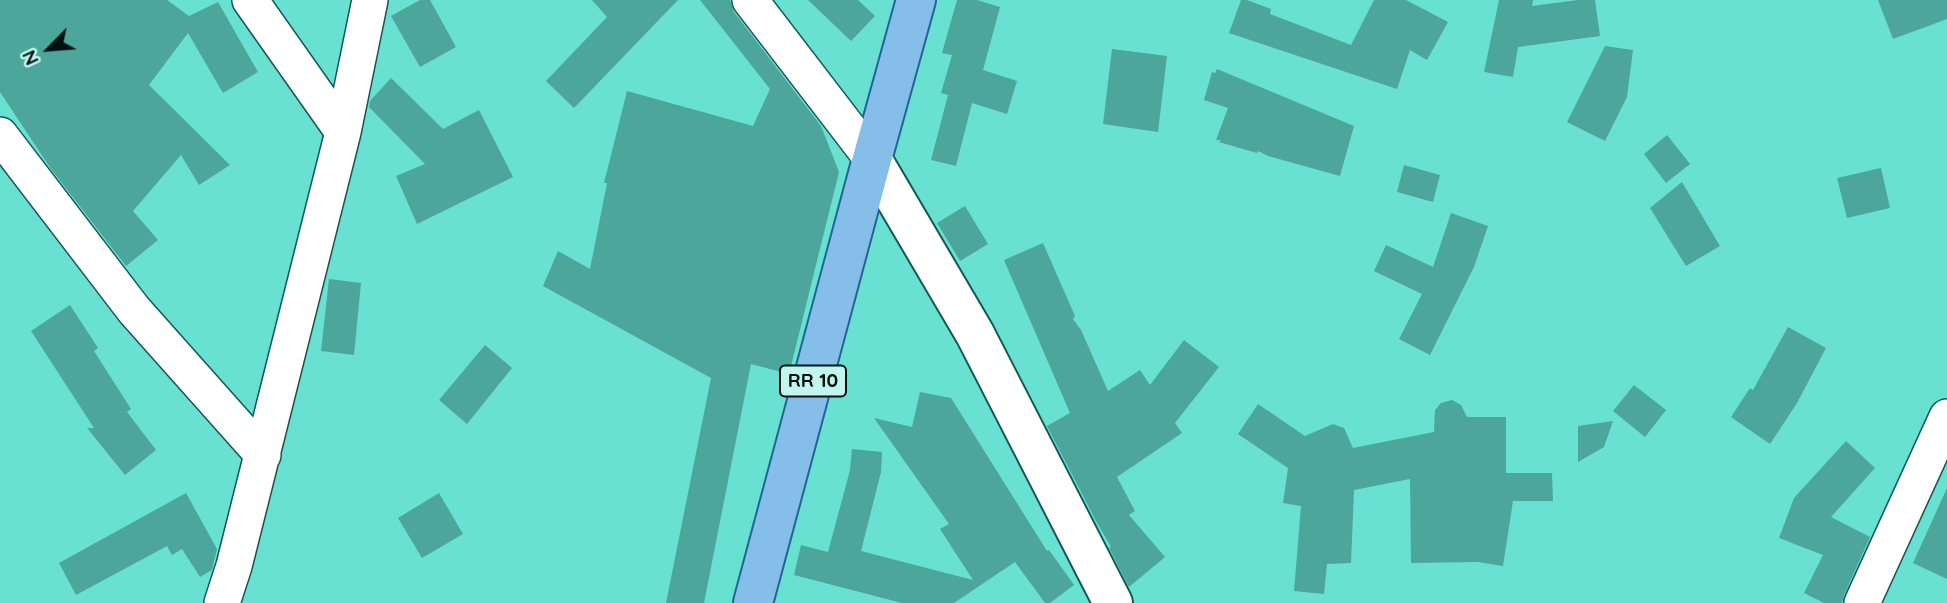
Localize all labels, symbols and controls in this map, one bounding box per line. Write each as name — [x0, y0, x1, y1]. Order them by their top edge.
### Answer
north arrow — [14, 14, 84, 84]
text: N — [16, 46, 44, 69]
road number: RR 10 — [780, 366, 846, 396]

